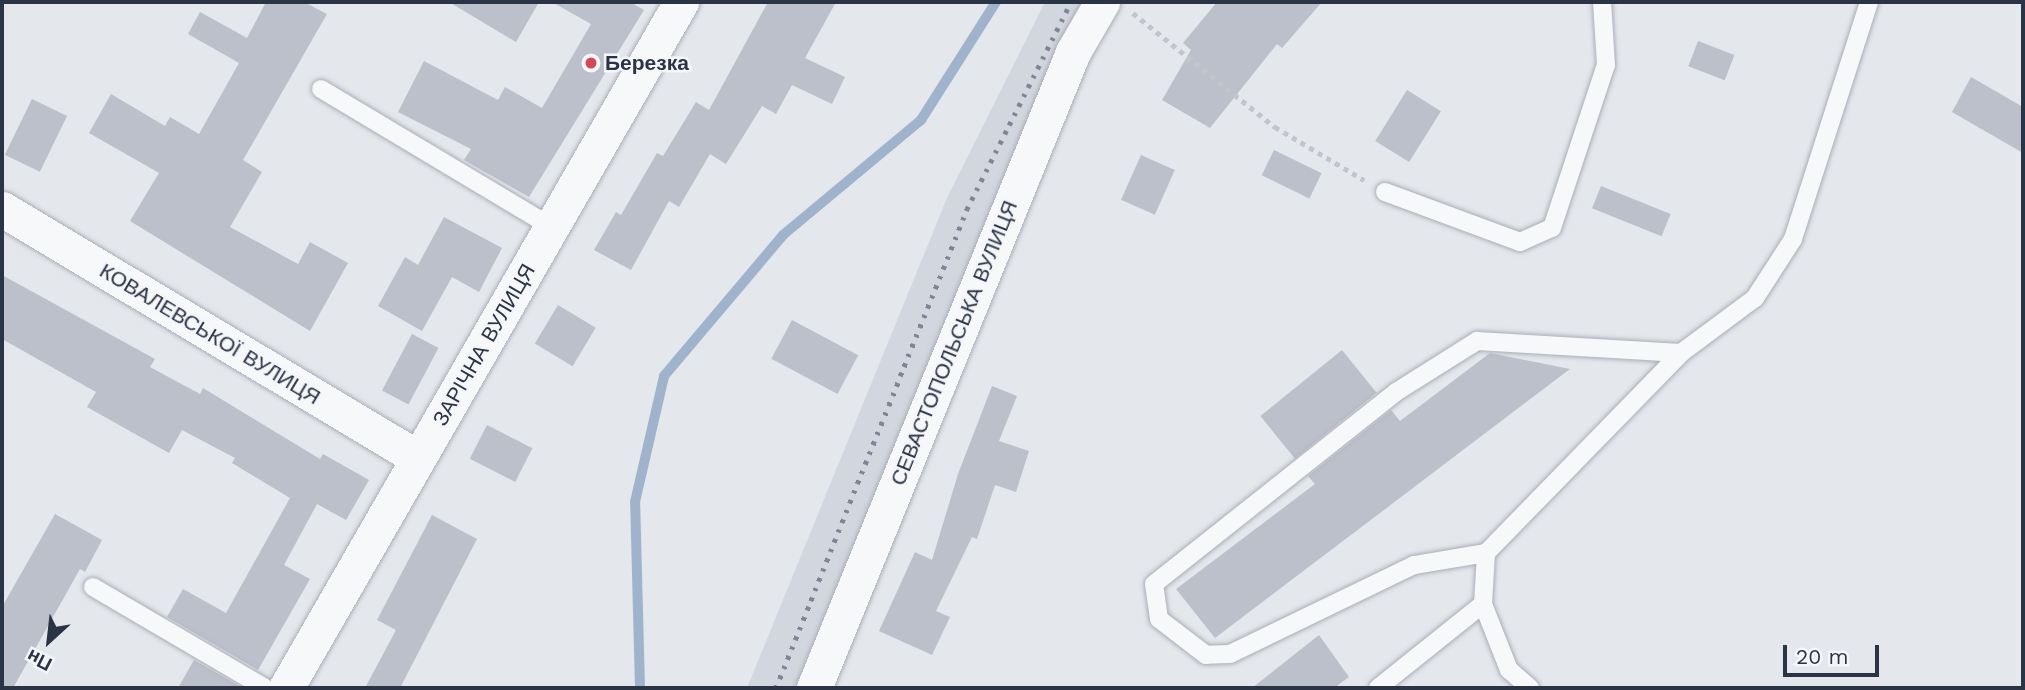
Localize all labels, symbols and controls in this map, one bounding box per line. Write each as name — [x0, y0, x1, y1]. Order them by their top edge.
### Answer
place label: Березка — [605, 50, 689, 76]
marker: Березка — [583, 55, 599, 71]
street label: СЕВАСТОПОЛЬСЬКА ВУЛИЦЯ — [885, 197, 1023, 489]
street label: КОВАЛЕВСЬКОЇ ВУЛИЦЯ — [95, 258, 325, 410]
street label: ЗАРІЧНА ВУЛИЦЯ — [427, 260, 541, 430]
north arrow — [14, 606, 84, 676]
scale bar — [1787, 630, 1883, 674]
text: Пн — [23, 644, 56, 676]
text: 20 m — [1796, 644, 1848, 669]

